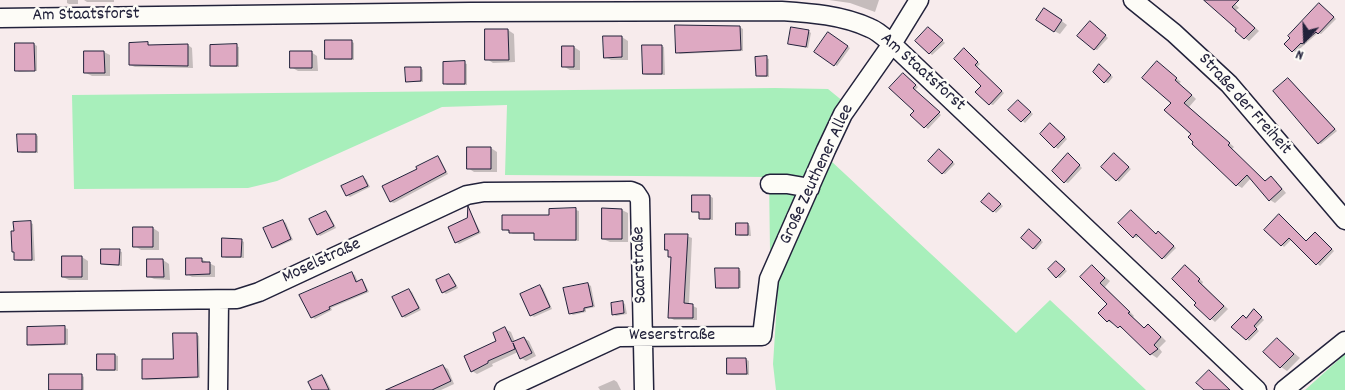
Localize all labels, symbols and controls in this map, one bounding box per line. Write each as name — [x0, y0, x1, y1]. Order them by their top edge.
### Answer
street label: Am Staatsforst — [32, 4, 140, 28]
north arrow — [1280, 15, 1330, 65]
street label: Am Staatsforst — [875, 29, 969, 117]
text: N — [1293, 44, 1307, 65]
street label: Straße der Freiheit — [1193, 50, 1295, 160]
street label: Große Zeuthener Allee — [776, 102, 860, 248]
street label: Saarstraße — [629, 226, 653, 304]
street label: Moselstraße — [279, 234, 365, 290]
street label: Weserstraße — [629, 326, 715, 348]

